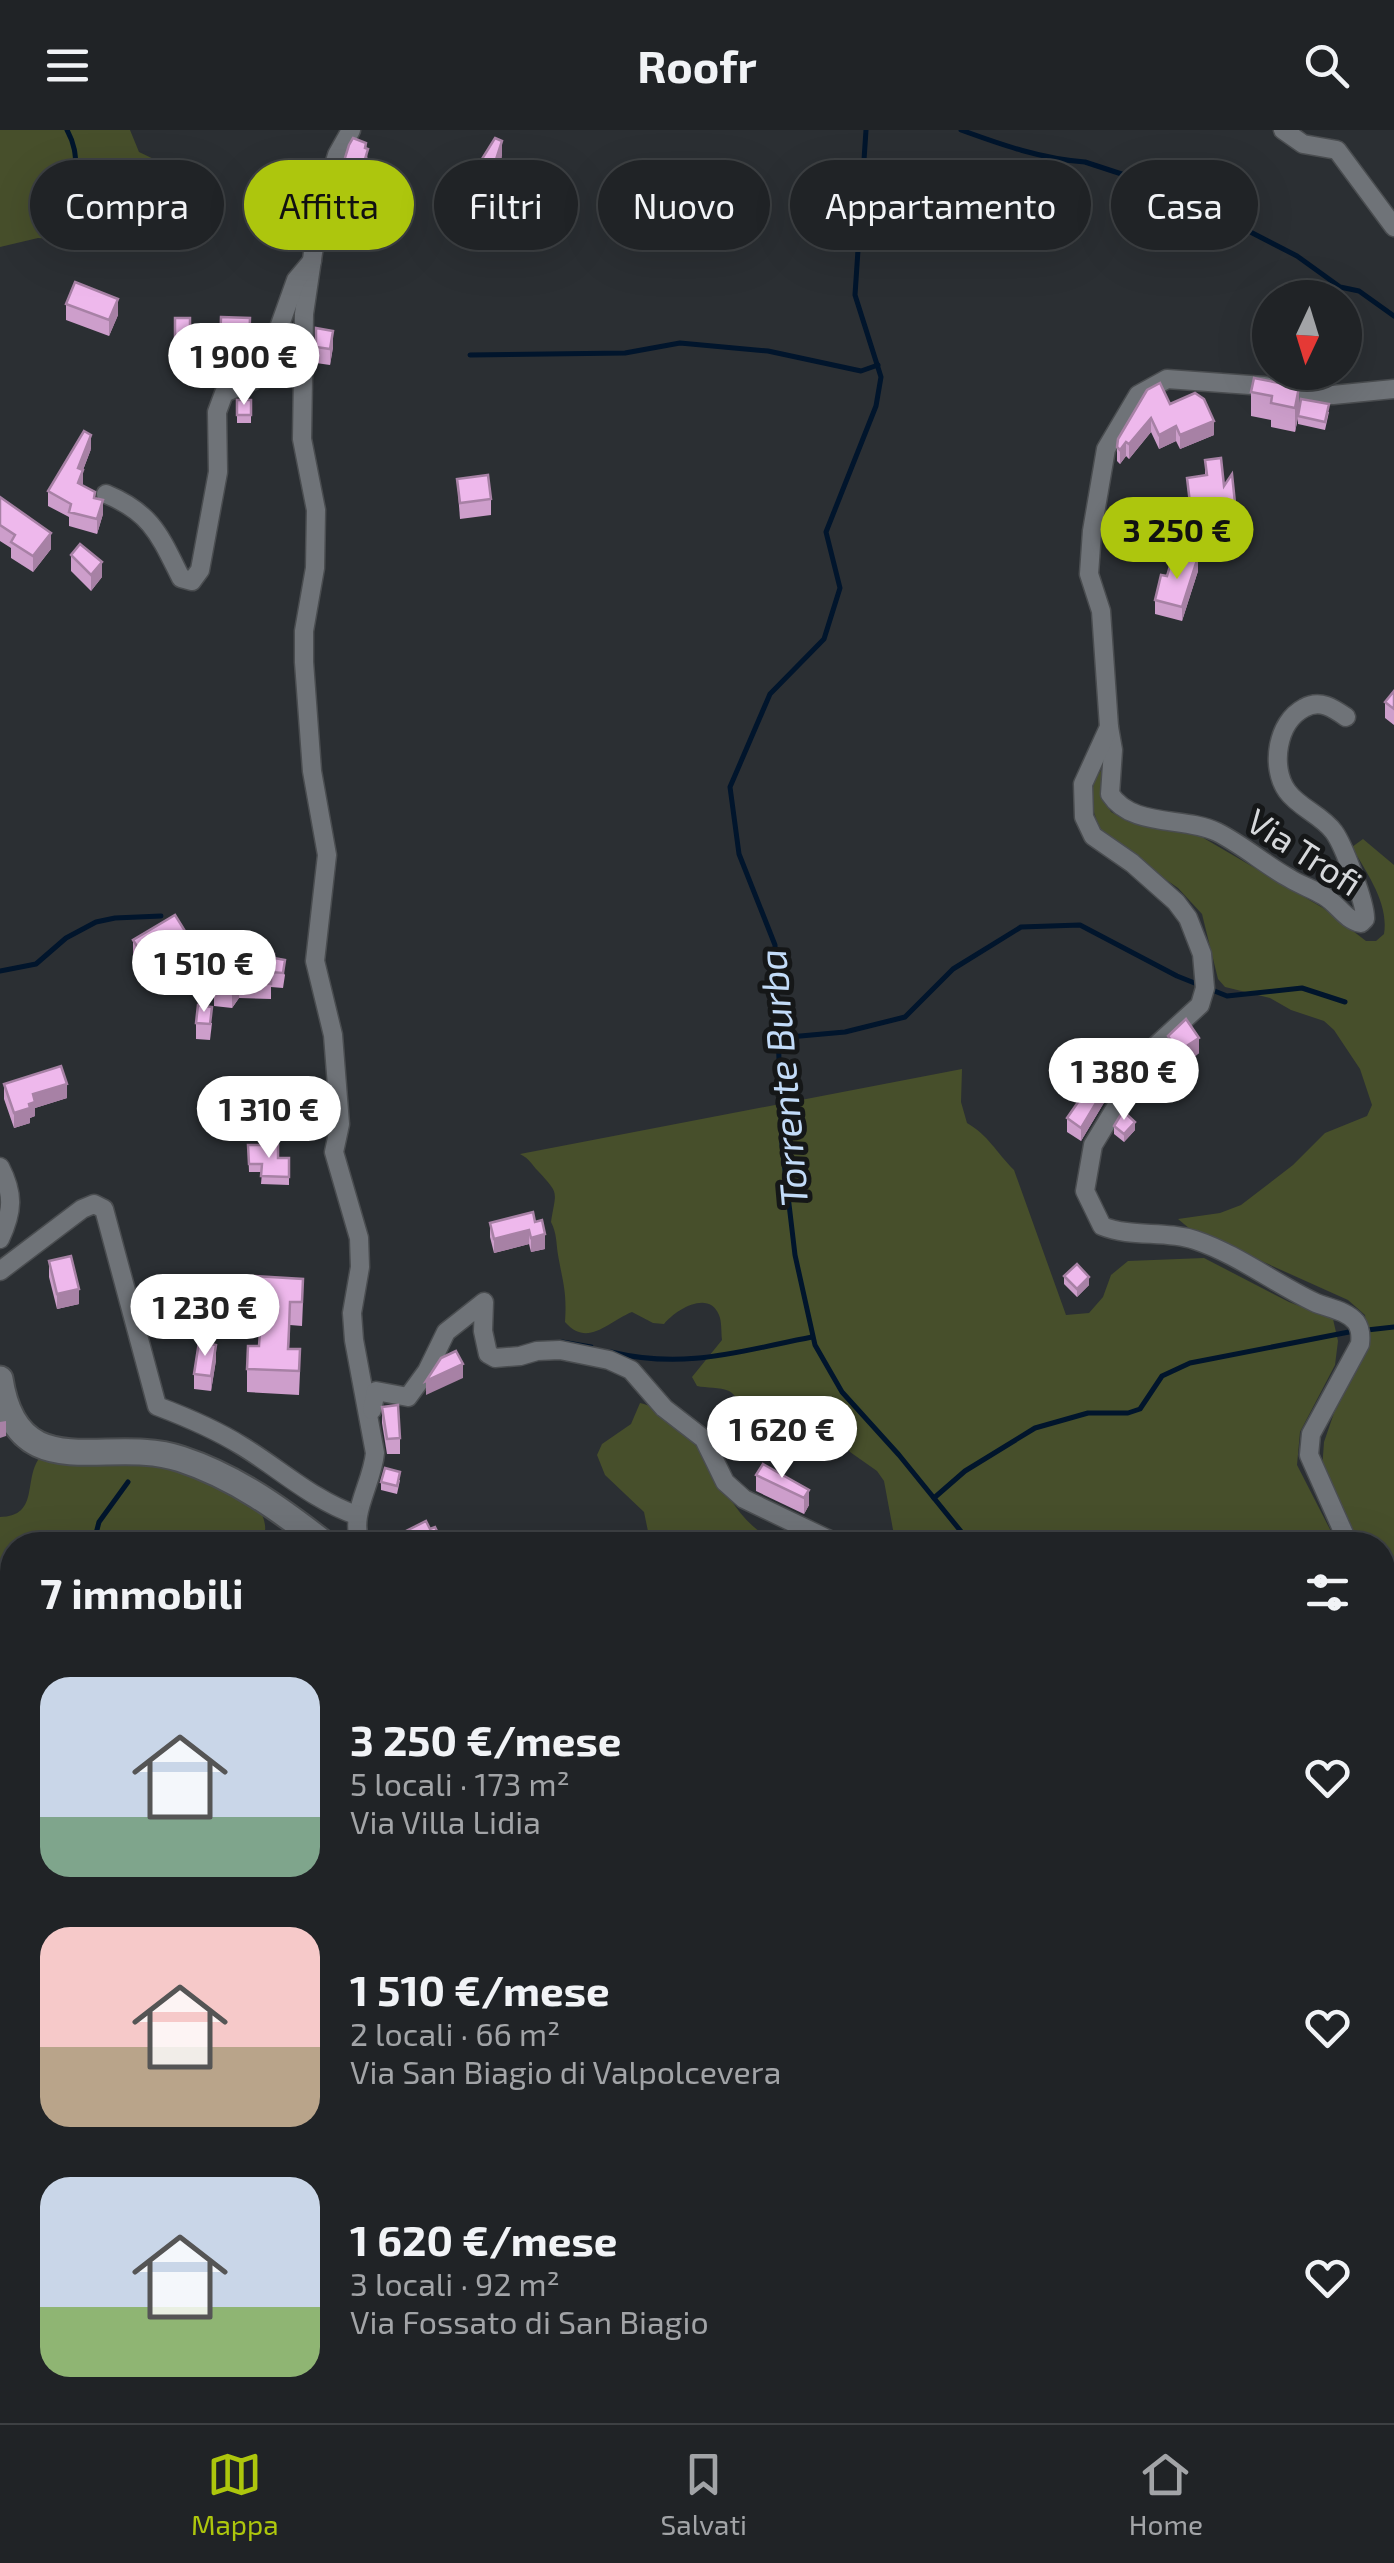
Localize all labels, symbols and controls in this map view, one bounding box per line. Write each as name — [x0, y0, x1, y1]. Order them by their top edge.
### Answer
icon: menu — [40, 38, 95, 93]
text: Roofr — [637, 38, 757, 92]
icon: search — [1299, 38, 1354, 93]
chip: Compra — [30, 160, 224, 250]
chip: Affitta — [244, 160, 414, 250]
chip: Filtri — [434, 160, 578, 250]
chip: Nuovo — [598, 160, 770, 250]
chip: Appartamento — [790, 160, 1091, 250]
chip: Casa — [1111, 160, 1258, 250]
north arrow — [1252, 280, 1362, 390]
map controls — [1252, 280, 1362, 390]
pin: 1 900 € — [152, 323, 336, 408]
text: 1 900 € — [190, 336, 298, 374]
pin: 3 250 € — [1085, 497, 1269, 582]
text: 3 250 € — [1123, 510, 1231, 548]
street label: Via Trofi — [1240, 799, 1370, 903]
pin: 1 510 € — [112, 930, 296, 1015]
text: 1 510 € — [154, 943, 254, 981]
water label: Torrente Burba — [748, 947, 816, 1209]
pin: 1 380 € — [1032, 1038, 1216, 1123]
text: 1 380 € — [1071, 1051, 1177, 1089]
pin: 1 310 € — [177, 1076, 361, 1161]
text: 1 310 € — [219, 1089, 319, 1127]
pin: 1 230 € — [113, 1274, 297, 1359]
text: 1 230 € — [152, 1287, 258, 1325]
pin: 1 620 € — [690, 1396, 874, 1481]
text: 1 620 € — [729, 1409, 835, 1447]
icon: filters — [1300, 1565, 1355, 1620]
text: 7 immobili — [40, 1567, 244, 1617]
text: 3 250 €/mese — [350, 1714, 622, 1764]
icon: home — [120, 1717, 240, 1837]
icon: heart — [1300, 1750, 1355, 1805]
text: 5 locali · 173 m² — [350, 1764, 570, 1802]
text: Via Villa Lidia — [350, 1802, 541, 1840]
text: 1 510 €/mese — [350, 1964, 610, 2014]
icon: home — [120, 1967, 240, 2087]
icon: heart — [1300, 2000, 1355, 2055]
text: 2 locali · 66 m² — [350, 2014, 560, 2052]
text: Via San Biagio di Valpolcevera — [350, 2052, 781, 2090]
text: 1 620 €/mese — [350, 2214, 617, 2264]
icon: home — [120, 2217, 240, 2337]
icon: heart — [1300, 2250, 1355, 2305]
text: 3 locali · 92 m² — [350, 2264, 560, 2302]
text: Via Fossato di San Biagio — [350, 2302, 709, 2340]
tab: Mappa — [191, 2447, 279, 2541]
tab: Salvati — [661, 2447, 747, 2541]
tab: Home — [1129, 2447, 1203, 2541]

